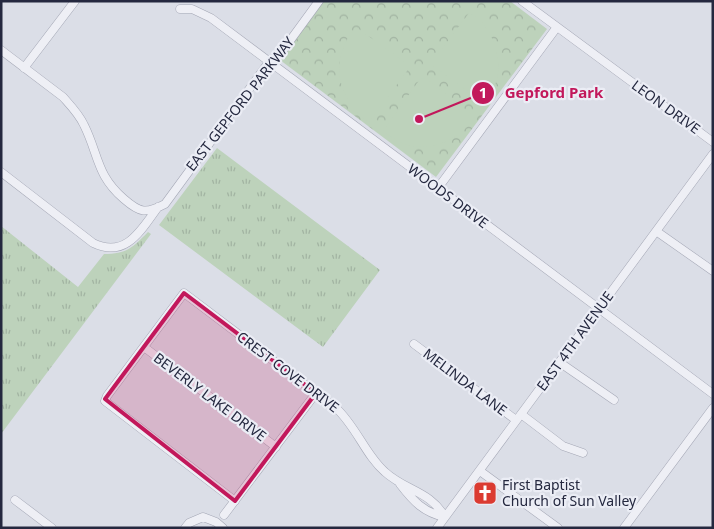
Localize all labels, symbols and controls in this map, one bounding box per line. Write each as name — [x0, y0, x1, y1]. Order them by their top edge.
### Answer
street label: EAST GEPFORD PARKWAY — [181, 33, 298, 175]
street label: LEON DRIVE — [628, 75, 704, 138]
callout: Gepford Park — [470, 78, 614, 108]
text: 1 — [479, 82, 487, 102]
text: Gepford Park — [505, 82, 604, 102]
street label: WOODS DRIVE — [404, 159, 492, 232]
street label: EAST 4TH AVENUE — [532, 287, 617, 394]
street label: CREST COVE DRIVE — [233, 327, 343, 416]
street label: MELINDA LANE — [419, 344, 511, 419]
street label: BEVERLY LAKE DRIVE — [150, 348, 271, 445]
place label: First Baptist Church of Sun Valley — [502, 475, 637, 510]
church icon: First Baptist Church of Sun Valley — [472, 480, 498, 506]

